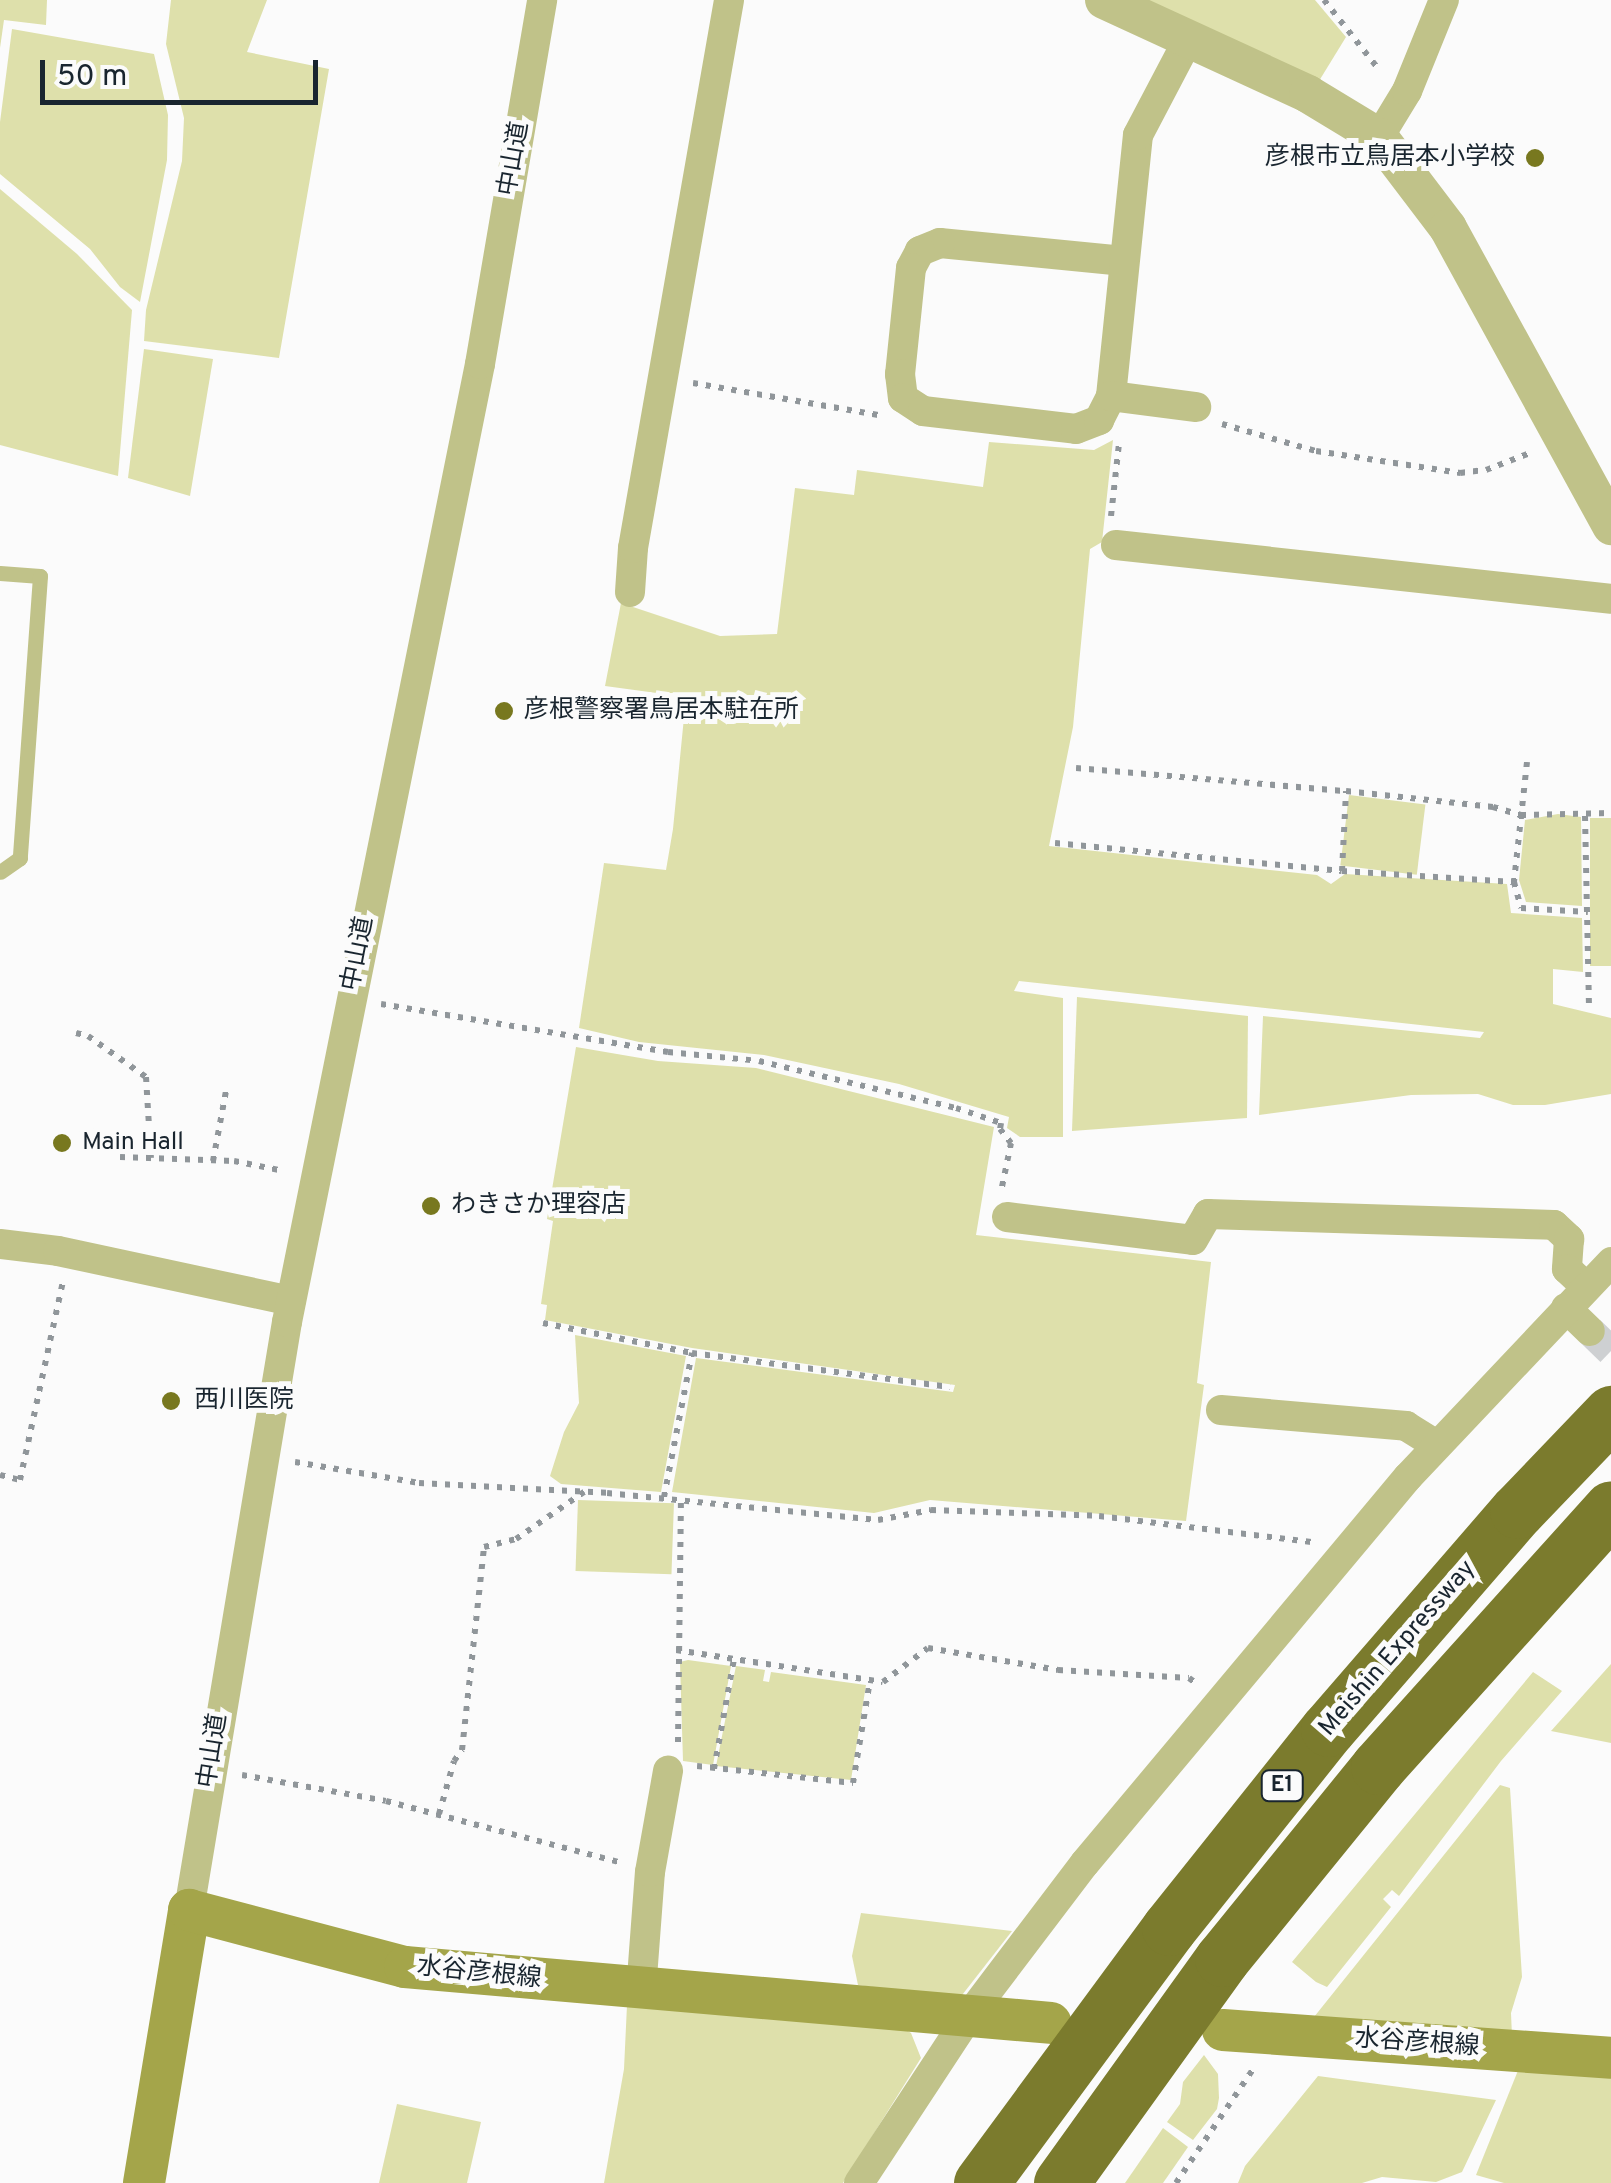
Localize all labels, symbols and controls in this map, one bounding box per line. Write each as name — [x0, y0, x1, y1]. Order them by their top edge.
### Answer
scale bar — [45, 40, 322, 102]
text: 50 m — [57, 59, 127, 96]
street label: 中山道 — [494, 119, 536, 199]
place label: 彦根市立鳥居本小学校 — [1265, 143, 1515, 173]
marker: 彦根市立鳥居本小学校 — [1524, 147, 1546, 169]
place label: 彦根警察署鳥居本駐在所 — [524, 696, 799, 726]
marker: 彦根警察署鳥居本駐在所 — [493, 700, 515, 722]
street label: 中山道 — [337, 914, 381, 994]
place label: Main Hall — [82, 1128, 184, 1158]
marker: Main Hall — [51, 1132, 73, 1154]
place label: わきさか理容店 — [451, 1191, 626, 1221]
marker: わきさか理容店 — [420, 1195, 442, 1217]
place label: 西川医院 — [194, 1386, 294, 1416]
marker: 西川医院 — [158, 1388, 184, 1414]
street label: Meishin Expressway — [1313, 1555, 1483, 1743]
street label: 中山道 — [193, 1712, 235, 1790]
road number: E1 — [1260, 1769, 1304, 1803]
street label: 水谷彦根線 — [415, 1953, 543, 1995]
street label: 水谷彦根線 — [1354, 2025, 1480, 2063]

